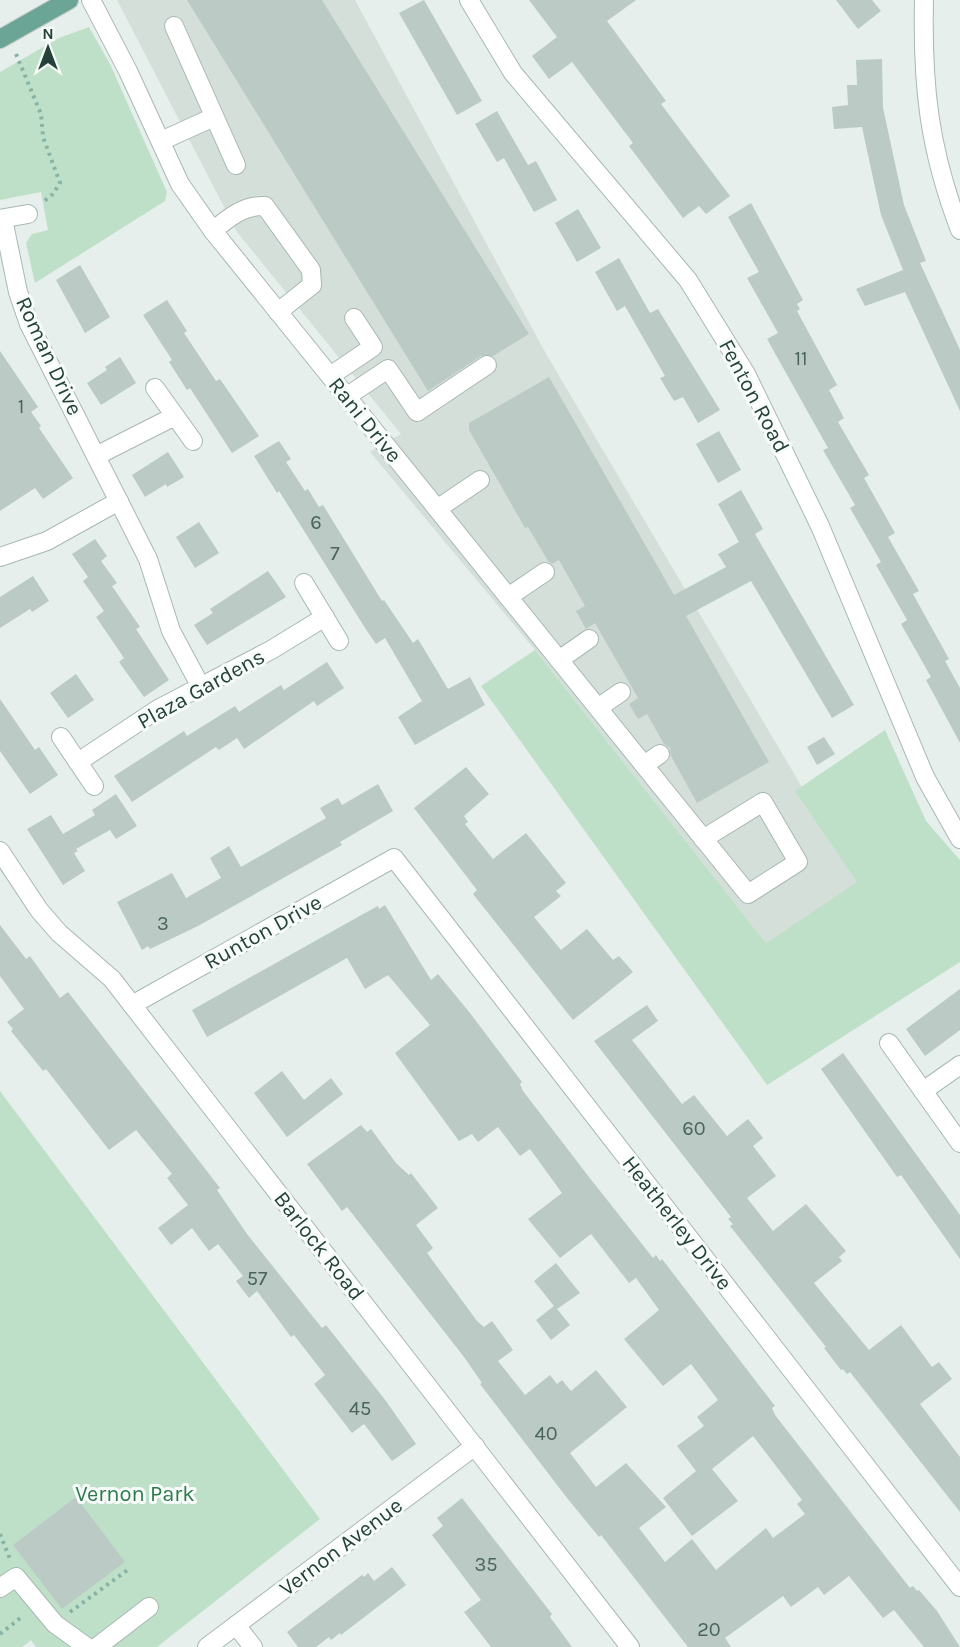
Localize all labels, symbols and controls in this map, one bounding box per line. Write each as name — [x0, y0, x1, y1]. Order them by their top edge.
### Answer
north arrow — [18, 18, 78, 78]
text: N — [42, 24, 54, 43]
street label: Roman Drive — [10, 292, 88, 420]
street label: Fenton Road — [713, 335, 795, 457]
house number: 11 — [794, 347, 808, 370]
street label: Rani Drive — [323, 372, 407, 468]
house number: 1 — [18, 395, 24, 418]
house number: 6 — [310, 511, 322, 534]
house number: 7 — [330, 542, 340, 565]
street label: Plaza Gardens — [133, 643, 269, 735]
street label: Runton Drive — [200, 889, 326, 975]
house number: 3 — [157, 912, 169, 935]
house number: 60 — [682, 1117, 706, 1140]
street label: Heatherley Drive — [617, 1151, 737, 1295]
street label: Barlock Road — [268, 1186, 370, 1306]
house number: 57 — [247, 1267, 268, 1290]
house number: 45 — [349, 1397, 371, 1420]
house number: 40 — [534, 1422, 558, 1445]
park label: Vernon Park — [75, 1481, 195, 1507]
street label: Vernon Avenue — [274, 1492, 408, 1602]
house number: 35 — [474, 1553, 498, 1576]
house number: 20 — [697, 1618, 721, 1641]

